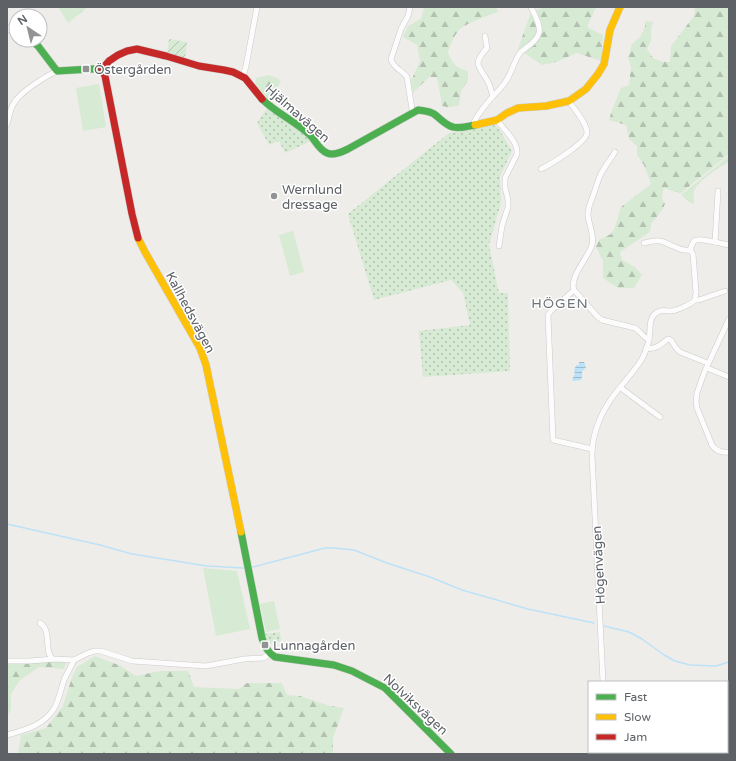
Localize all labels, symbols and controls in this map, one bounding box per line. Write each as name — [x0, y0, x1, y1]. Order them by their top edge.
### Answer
north arrow — [8, 8, 48, 48]
text: N — [15, 12, 30, 28]
place label: Östergården — [94, 62, 171, 78]
marker: Östergården — [81, 64, 91, 74]
street label: Hjälmavägen — [262, 81, 333, 146]
place label: Wernlund dressage — [282, 182, 342, 213]
marker: Wernlund dressage — [269, 191, 279, 201]
street label: Kallhedsvägen — [162, 269, 218, 356]
district label: HÖGEN — [531, 295, 589, 312]
street label: Högenvägen — [589, 525, 609, 605]
place label: Lunnagården — [273, 638, 355, 654]
marker: Lunnagården — [260, 640, 270, 650]
street label: Nolviksvägen — [380, 671, 451, 739]
legend — [588, 681, 728, 753]
text: Fast — [624, 690, 648, 704]
text: Slow — [624, 710, 651, 724]
text: Jam — [624, 730, 647, 744]

